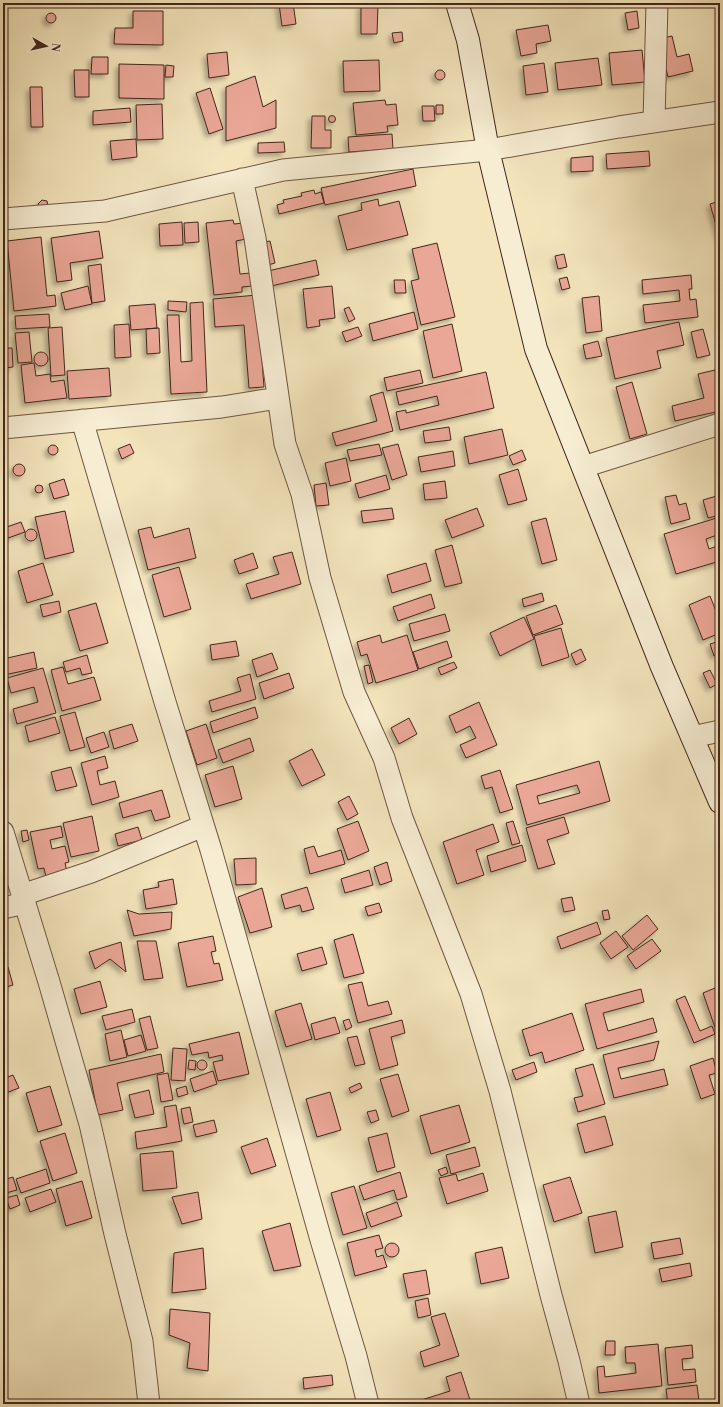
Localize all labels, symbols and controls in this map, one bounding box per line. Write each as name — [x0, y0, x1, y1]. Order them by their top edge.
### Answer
north arrow — [26, 26, 66, 66]
text: N — [47, 42, 62, 53]

